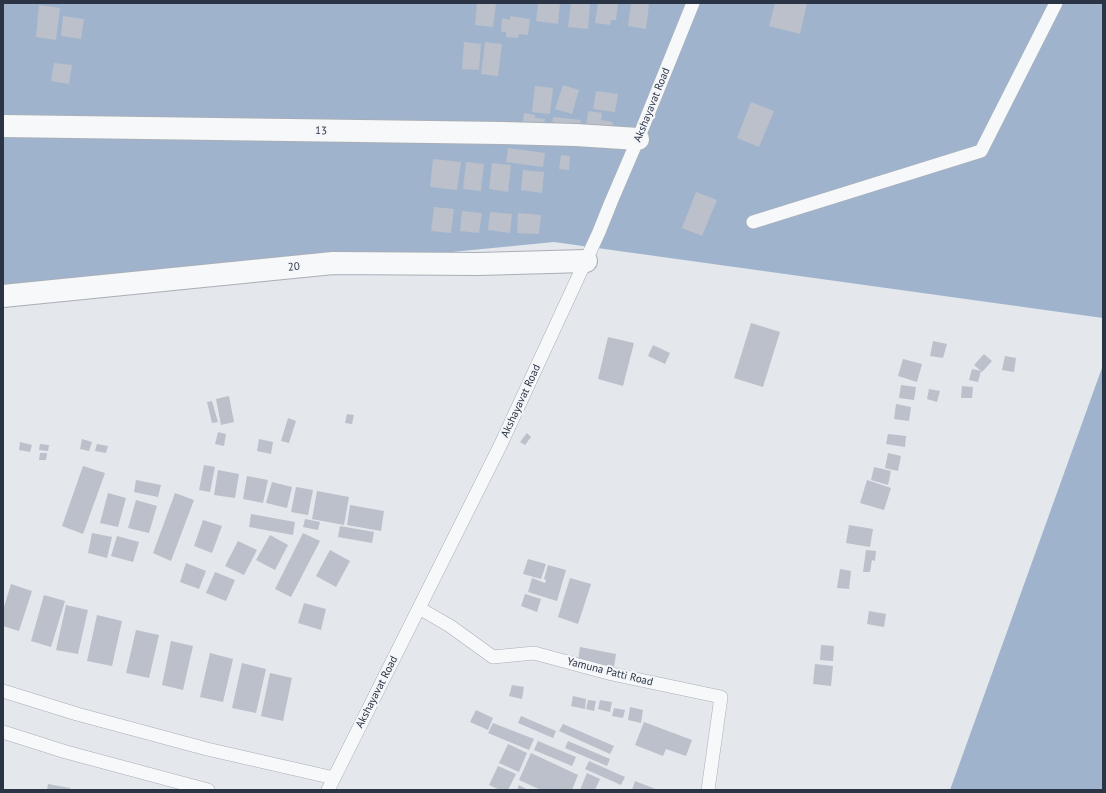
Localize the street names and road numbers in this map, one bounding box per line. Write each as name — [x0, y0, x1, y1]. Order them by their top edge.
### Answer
street label: Akshayavat Road — [631, 66, 673, 144]
street label: 13 — [315, 124, 327, 138]
street label: 20 — [287, 260, 301, 274]
street label: Akshayavat Road — [498, 362, 544, 440]
street label: Akshayavat Road — [353, 654, 401, 730]
street label: Yamuna Patti Road — [566, 655, 654, 689]

